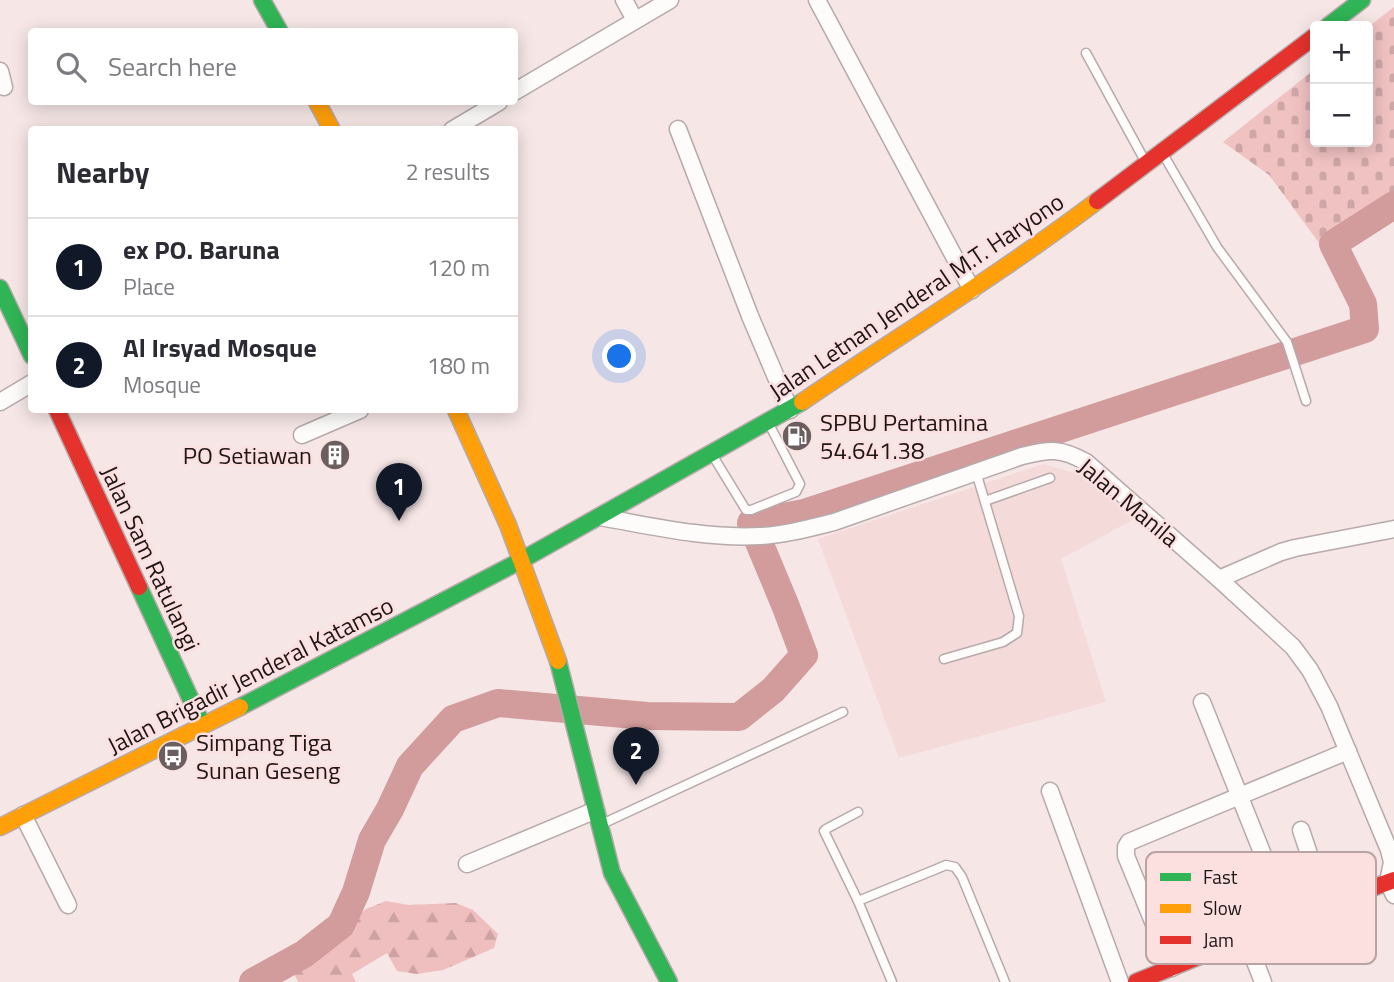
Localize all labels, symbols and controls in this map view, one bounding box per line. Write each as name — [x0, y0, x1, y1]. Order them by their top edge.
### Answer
map controls — [1310, 21, 1373, 147]
button: + — [1310, 21, 1373, 84]
search box — [28, 28, 518, 105]
text: Search here — [108, 47, 237, 86]
icon: search — [52, 48, 90, 86]
button: − — [1310, 84, 1373, 147]
text: Nearby — [56, 149, 149, 195]
text: 2 results — [406, 154, 490, 189]
street label: Jalan Letnan Jenderal M.T. Haryono — [761, 184, 1071, 408]
text: ex PO. Baruna — [123, 230, 280, 269]
text: 1 — [73, 250, 85, 285]
text: 120 m — [427, 250, 490, 285]
text: Place — [123, 269, 175, 304]
text: Al Irsyad Mosque — [123, 328, 317, 367]
your location — [602, 339, 636, 373]
text: 2 — [73, 348, 85, 383]
text: 180 m — [427, 348, 490, 383]
text: Mosque — [123, 367, 201, 402]
place label: SPBU Pertamina 54.641.38 — [820, 404, 988, 468]
fuel station icon: SPBU Pertamina 54.641.38 — [780, 419, 814, 453]
place label: PO Setiawan — [183, 437, 312, 473]
building icon: PO Setiawan — [318, 438, 352, 472]
street label: Jalan Manila — [1070, 449, 1188, 555]
street label: Jalan Sam Ratulangi — [92, 459, 210, 657]
pin: 1 — [376, 463, 422, 521]
street label: Jalan Brigadir Jenderal Katamso — [101, 587, 399, 763]
place label: Simpang Tiga Sunan Geseng — [196, 724, 340, 788]
pin: 2 — [613, 727, 659, 785]
bus stop icon: Simpang Tiga Sunan Geseng — [156, 739, 190, 773]
legend — [1146, 852, 1376, 964]
text: Fast — [1203, 862, 1238, 891]
text: Slow — [1203, 893, 1242, 922]
text: Jam — [1203, 925, 1234, 954]

